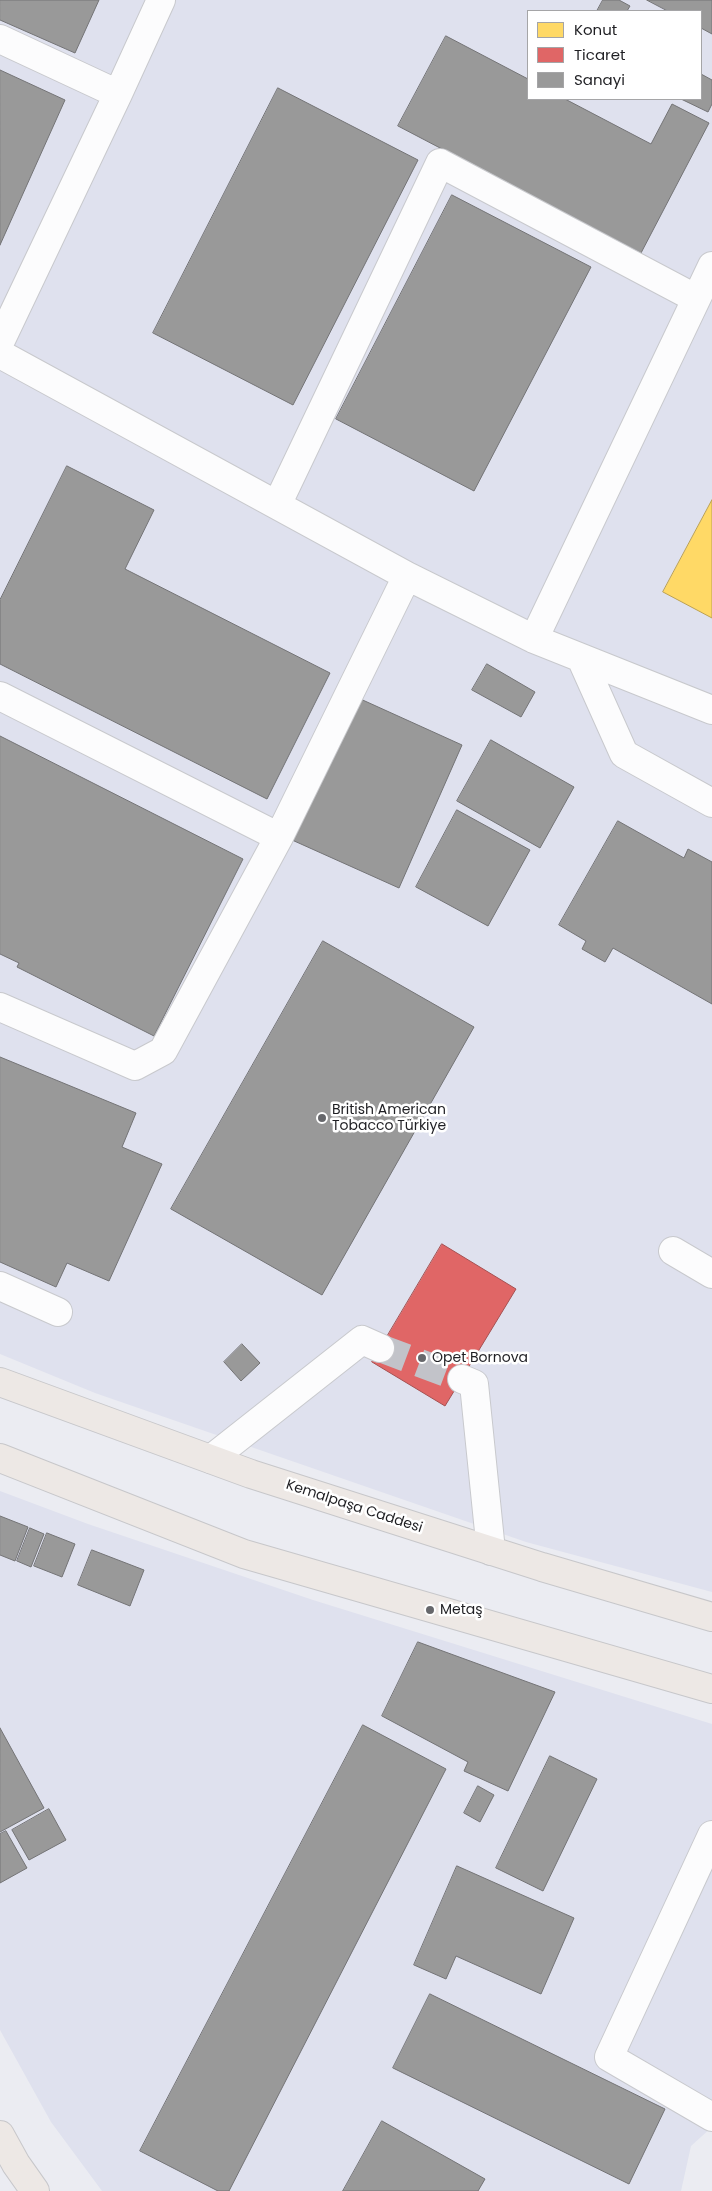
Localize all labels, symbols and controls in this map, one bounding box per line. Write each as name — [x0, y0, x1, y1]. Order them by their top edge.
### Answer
legend — [527, 10, 702, 100]
text: Konut — [574, 19, 617, 40]
text: Ticaret — [574, 44, 625, 65]
text: Sanayi — [574, 69, 625, 90]
place label: British American Tobacco Türkiye — [332, 1102, 446, 1134]
marker: British American Tobacco Türkiye — [316, 1112, 328, 1124]
place label: Opet Bornova — [432, 1350, 528, 1366]
marker: Opet Bornova — [416, 1352, 428, 1364]
street label: Kemalpaşa Caddesi — [284, 1477, 424, 1537]
place label: Metaş — [440, 1602, 483, 1618]
marker: Metaş — [424, 1604, 436, 1616]

